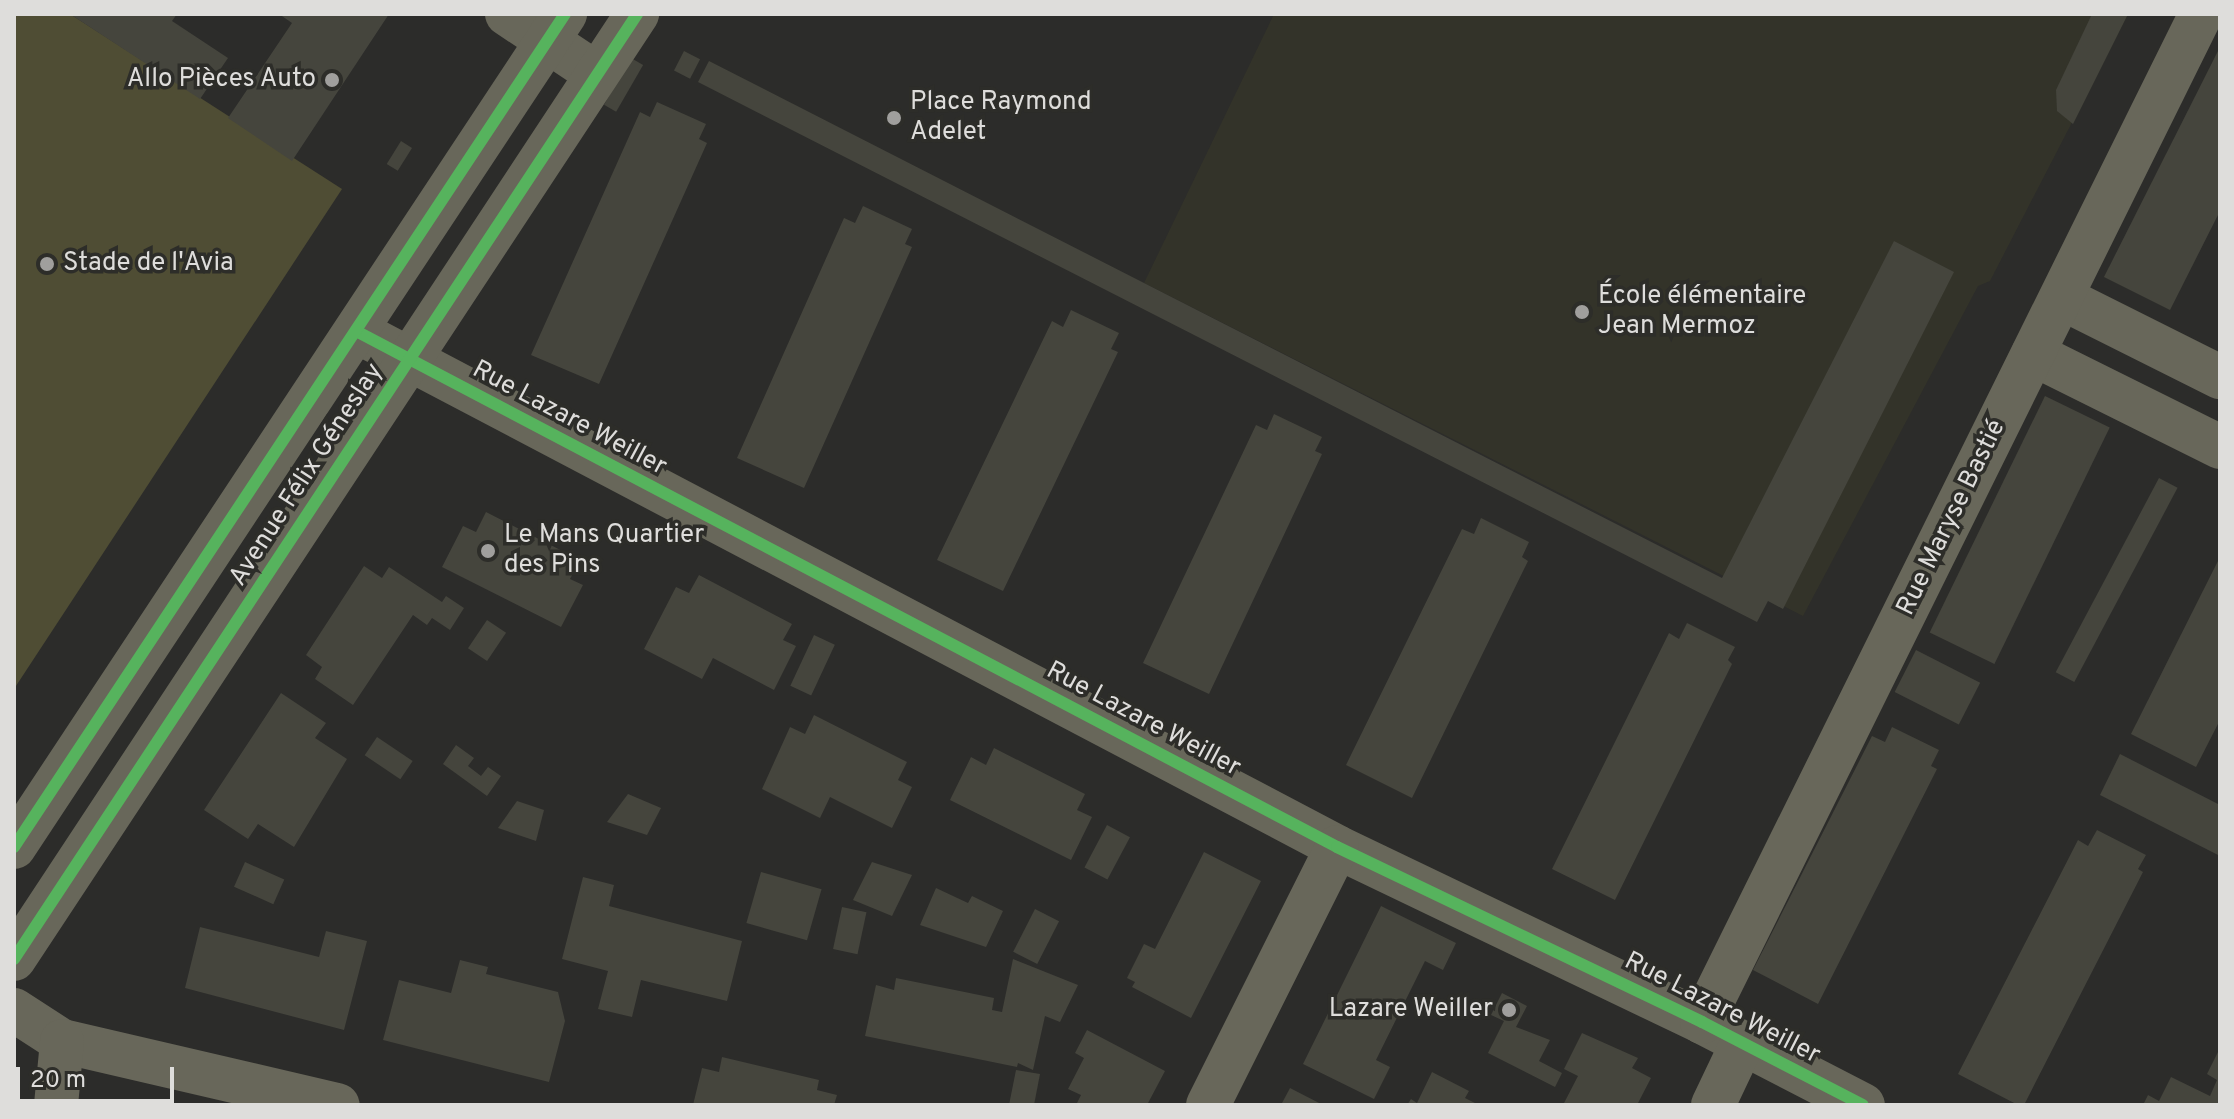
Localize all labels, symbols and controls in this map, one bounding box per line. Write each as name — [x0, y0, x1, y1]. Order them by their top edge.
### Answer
place label: Allo Pièces Auto — [126, 64, 316, 96]
marker: Allo Pièces Auto — [323, 71, 341, 89]
place label: Place Raymond Adelet — [910, 87, 1092, 148]
marker: Place Raymond Adelet — [885, 109, 903, 127]
place label: Stade de l'Avia — [63, 248, 234, 280]
marker: Stade de l'Avia — [38, 255, 56, 273]
place label: École élémentaire Jean Mermoz — [1598, 281, 1806, 342]
marker: École élémentaire Jean Mermoz — [1573, 303, 1591, 321]
street label: Rue Lazare Weiller — [466, 354, 672, 484]
street label: Avenue Félix Géneslay — [223, 358, 391, 592]
street label: Rue Maryse Bastié — [1891, 415, 2013, 621]
place label: Le Mans Quartier des Pins — [504, 520, 704, 582]
marker: Le Mans Quartier des Pins — [479, 542, 497, 560]
street label: Rue Lazare Weiller — [1040, 655, 1246, 785]
street label: Rue Lazare Weiller — [1619, 946, 1825, 1072]
place label: Lazare Weiller — [1328, 994, 1493, 1026]
marker: Lazare Weiller — [1500, 1001, 1518, 1019]
scale bar — [20, 1051, 178, 1101]
text: 20 m — [30, 1066, 86, 1096]

